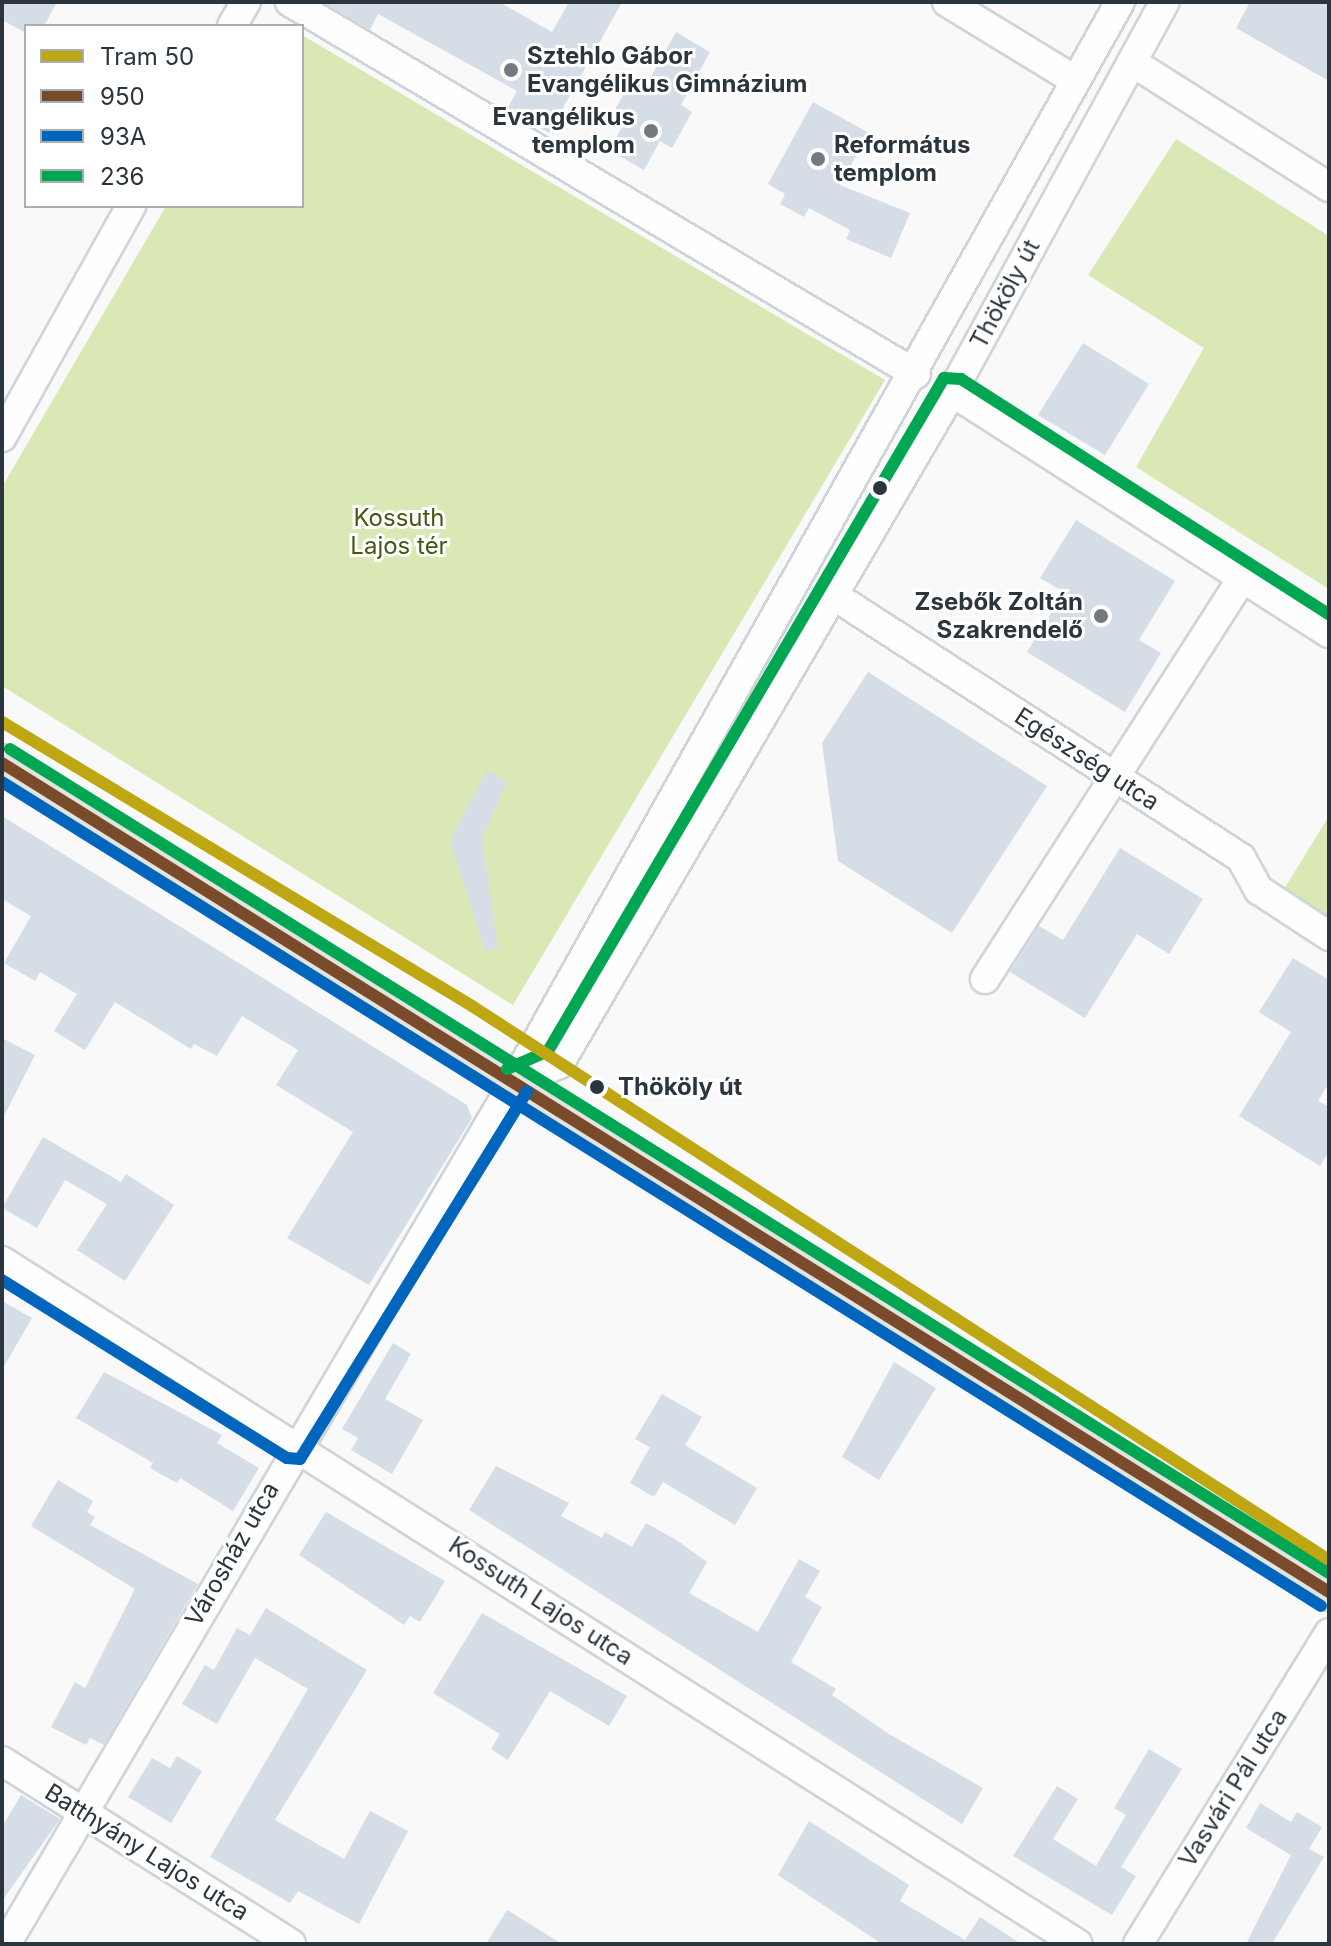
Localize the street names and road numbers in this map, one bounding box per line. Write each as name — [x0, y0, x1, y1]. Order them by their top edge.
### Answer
street label: Thököly út — [964, 235, 1046, 353]
street label: Egészség utca — [1009, 702, 1165, 816]
street label: Városház utca — [179, 1477, 285, 1631]
street label: Kossuth Lajos utca — [444, 1531, 638, 1671]
street label: Vasvári Pál utca — [1173, 1704, 1293, 1872]
street label: Batthyány Lajos utca — [40, 1778, 254, 1926]

